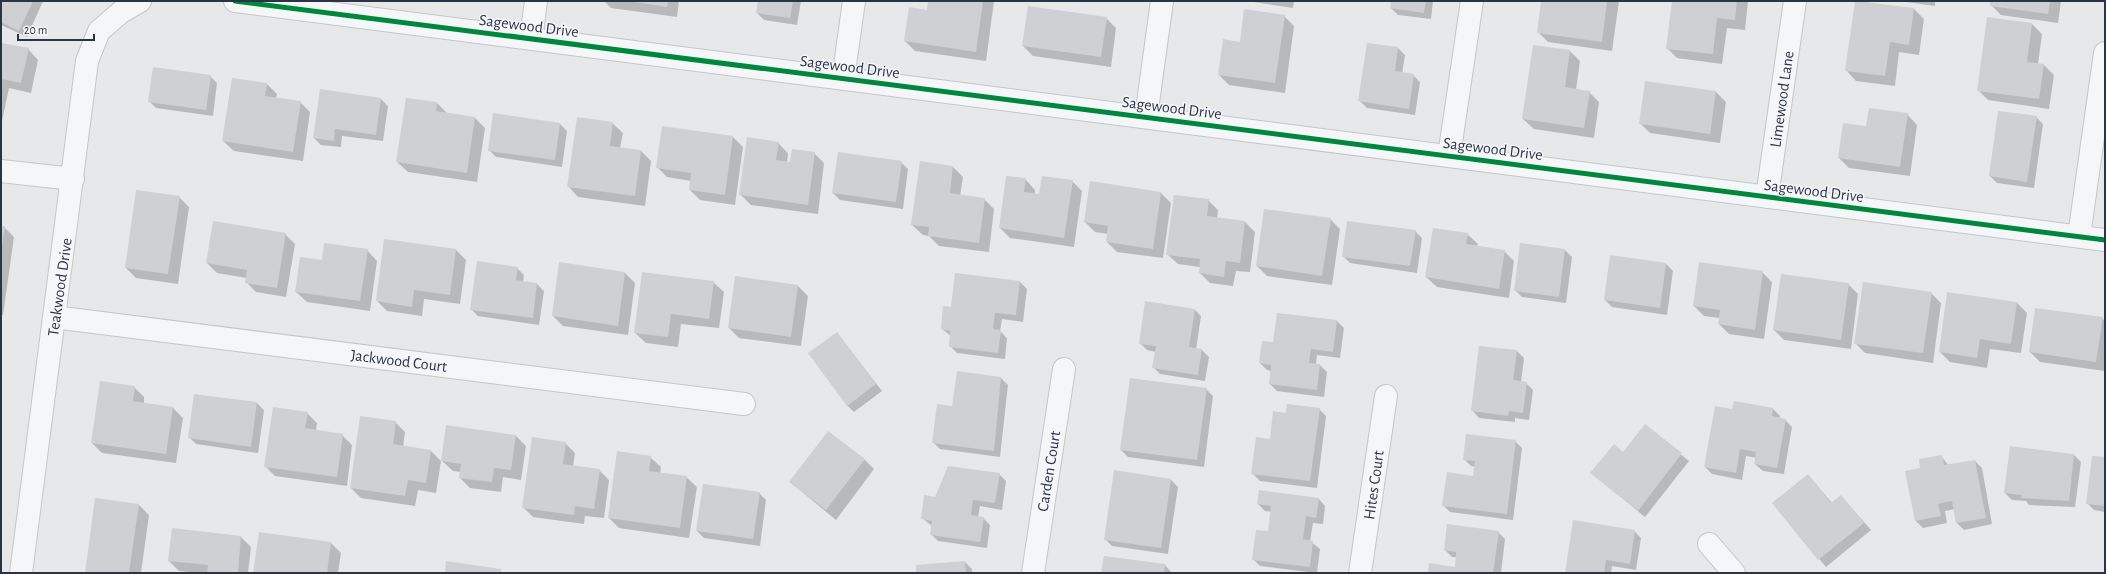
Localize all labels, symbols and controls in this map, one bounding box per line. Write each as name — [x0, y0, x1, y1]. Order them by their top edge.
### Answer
street label: Sagewood Drive — [478, 12, 580, 40]
scale bar — [18, 16, 94, 42]
text: 20 m — [24, 24, 47, 36]
street label: Limewood Lane — [1767, 50, 1797, 148]
street label: Sagewood Drive — [799, 53, 901, 81]
street label: Sagewood Drive — [1121, 94, 1223, 122]
street label: Sagewood Drive — [1442, 135, 1544, 163]
street label: Sagewood Drive — [1763, 177, 1865, 205]
street label: Teakwood Drive — [45, 237, 75, 337]
street label: Jackwood Court — [350, 347, 448, 375]
street label: Carden Court — [1035, 430, 1063, 513]
street label: Hites Court — [1361, 449, 1387, 521]

